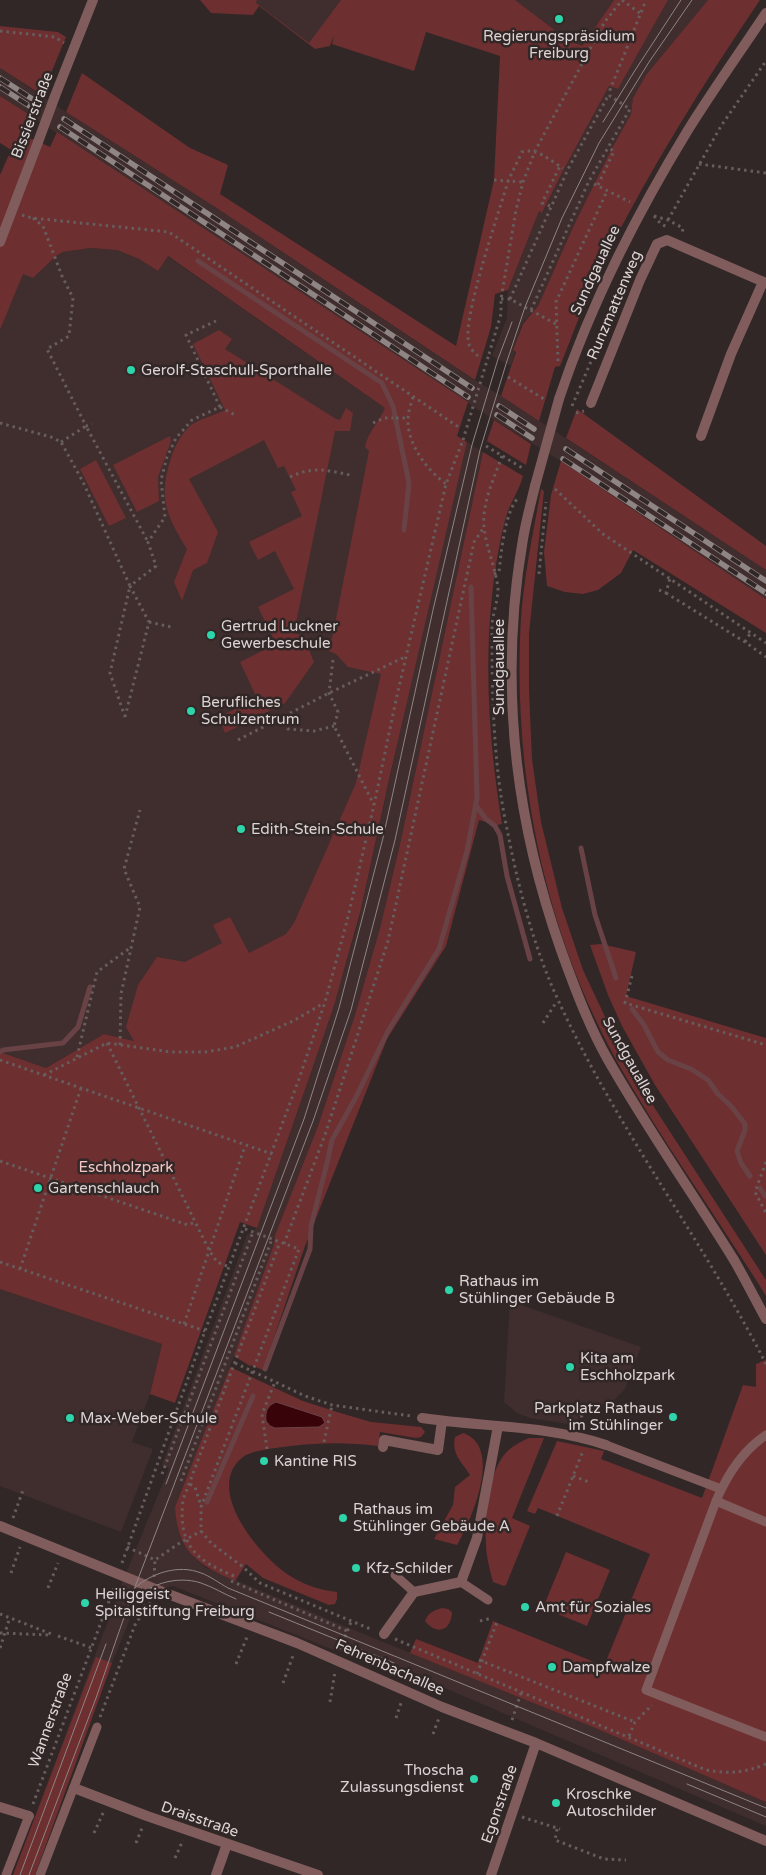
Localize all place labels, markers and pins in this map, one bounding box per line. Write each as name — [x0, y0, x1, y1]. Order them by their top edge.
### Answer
marker: Regierungspräsidium Freiburg — [553, 13, 565, 25]
place label: Regierungspräsidium Freiburg — [483, 27, 635, 62]
place label: Gerolf-Staschull-Sporthalle — [141, 361, 332, 379]
marker: Gerolf-Staschull-Sporthalle — [125, 364, 137, 376]
place label: Gertrud Luckner Gewerbeschule — [221, 617, 338, 652]
marker: Gertrud Luckner Gewerbeschule — [205, 629, 217, 641]
place label: Berufliches Schulzentrum — [201, 693, 299, 728]
marker: Berufliches Schulzentrum — [185, 705, 197, 717]
place label: Edith-Stein-Schule — [251, 820, 384, 838]
marker: Edith-Stein-Schule — [235, 823, 247, 835]
place label: Gartenschlauch — [48, 1179, 159, 1197]
marker: Gartenschlauch — [32, 1182, 44, 1194]
place label: Rathaus im Stühlinger Gebäude B — [459, 1272, 615, 1307]
marker: Rathaus im Stühlinger Gebäude B — [443, 1284, 455, 1296]
place label: Kita am Eschholzpark — [580, 1349, 675, 1384]
marker: Kita am Eschholzpark — [564, 1361, 576, 1373]
place label: Parkplatz Rathaus im Stühlinger — [534, 1399, 663, 1434]
place label: Max-Weber-Schule — [80, 1409, 217, 1427]
marker: Parkplatz Rathaus im Stühlinger — [667, 1411, 679, 1423]
marker: Max-Weber-Schule — [64, 1412, 76, 1424]
place label: Kantine RIS — [274, 1452, 357, 1470]
marker: Kantine RIS — [258, 1455, 270, 1467]
place label: Rathaus im Stühlinger Gebäude A — [353, 1500, 510, 1535]
marker: Rathaus im Stühlinger Gebäude A — [337, 1512, 349, 1524]
place label: Kfz-Schilder — [366, 1559, 453, 1577]
marker: Kfz-Schilder — [350, 1562, 362, 1574]
place label: Heiliggeist Spitalstiftung Freiburg — [95, 1585, 255, 1620]
marker: Heiliggeist Spitalstiftung Freiburg — [79, 1597, 91, 1609]
place label: Amt für Soziales — [535, 1598, 651, 1616]
marker: Amt für Soziales — [519, 1601, 531, 1613]
place label: Dampfwalze — [562, 1658, 650, 1676]
marker: Dampfwalze — [546, 1661, 558, 1673]
place label: Thoscha Zulassungsdienst — [340, 1761, 464, 1796]
marker: Thoscha Zulassungsdienst — [468, 1773, 480, 1785]
place label: Kroschke Autoschilder — [566, 1785, 657, 1820]
marker: Kroschke Autoschilder — [550, 1797, 562, 1809]

